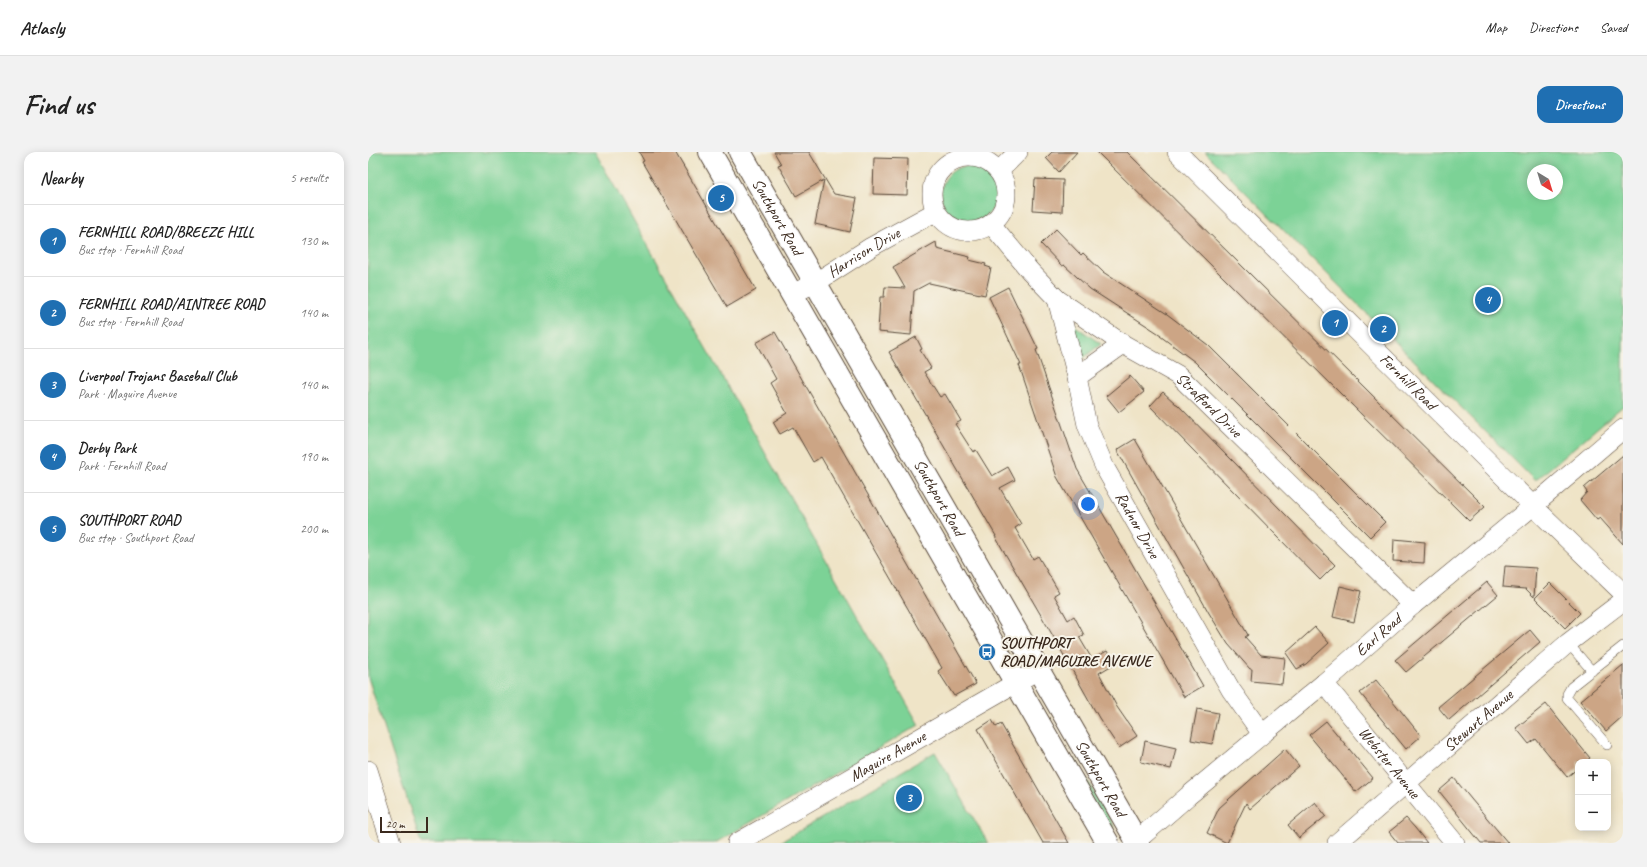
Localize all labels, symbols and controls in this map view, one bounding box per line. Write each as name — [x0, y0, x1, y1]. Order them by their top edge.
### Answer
text: Atlasly — [20, 16, 64, 40]
text: Map — [1486, 19, 1507, 36]
text: Directions — [1529, 19, 1578, 36]
text: Saved — [1600, 19, 1627, 36]
button: Directions — [1537, 86, 1623, 123]
text: Find us — [24, 87, 94, 122]
north arrow — [1527, 164, 1563, 200]
text: Nearby — [40, 168, 83, 189]
text: 5 results — [290, 170, 328, 186]
street label: Southport Road — [747, 175, 809, 261]
pin: 5 — [708, 183, 734, 213]
street label: Harrison Drive — [824, 222, 905, 282]
text: FERNHILL ROAD/BREEZE HILL — [78, 223, 254, 242]
text: 1 — [50, 233, 56, 249]
text: 130 m — [300, 233, 328, 249]
text: Bus stop · Fernhill Road — [78, 242, 183, 258]
pin: 4 — [1475, 285, 1501, 315]
text: FERNHILL ROAD/AINTREE ROAD — [78, 295, 265, 314]
text: 2 — [50, 305, 56, 321]
text: 140 m — [300, 305, 328, 321]
pin: 1 — [1322, 308, 1348, 338]
text: Bus stop · Fernhill Road — [78, 314, 183, 330]
pin: 2 — [1370, 314, 1396, 344]
street label: Fernhill Road — [1376, 349, 1443, 416]
text: Liverpool Trojans Baseball Club — [78, 367, 237, 386]
street label: Strafford Drive — [1172, 368, 1247, 443]
text: 3 — [50, 377, 56, 393]
text: 140 m — [300, 377, 328, 393]
text: Park · Maguire Avenue — [78, 386, 176, 402]
text: Derby Park — [78, 439, 136, 458]
text: 4 — [50, 449, 56, 465]
text: 190 m — [300, 449, 328, 465]
street label: Southport Road — [909, 456, 970, 542]
text: Park · Fernhill Road — [78, 458, 166, 474]
street label: Radnor Drive — [1111, 489, 1165, 563]
your location — [1078, 494, 1098, 514]
text: SOUTHPORT ROAD — [78, 511, 181, 530]
text: 5 — [50, 521, 56, 537]
text: 200 m — [300, 521, 328, 537]
text: Bus stop · Southport Road — [78, 530, 193, 546]
street label: Earl Road — [1351, 608, 1408, 661]
place label: SOUTHPORT ROAD/MAGUIRE AVENUE — [1000, 633, 1154, 671]
bus stop icon: SOUTHPORT ROAD/MAGUIRE AVENUE — [977, 642, 997, 662]
street label: Stewart Avenue — [1440, 684, 1518, 756]
street label: Webster Avenue — [1354, 723, 1425, 804]
street label: Maguire Avenue — [846, 726, 931, 786]
street label: Southport Road — [1071, 737, 1132, 823]
map controls — [1575, 759, 1611, 831]
button: + — [1575, 759, 1611, 795]
pin: 3 — [896, 783, 922, 813]
button: − — [1575, 795, 1611, 831]
scale bar — [380, 815, 428, 834]
text: 20 m — [386, 817, 405, 831]

